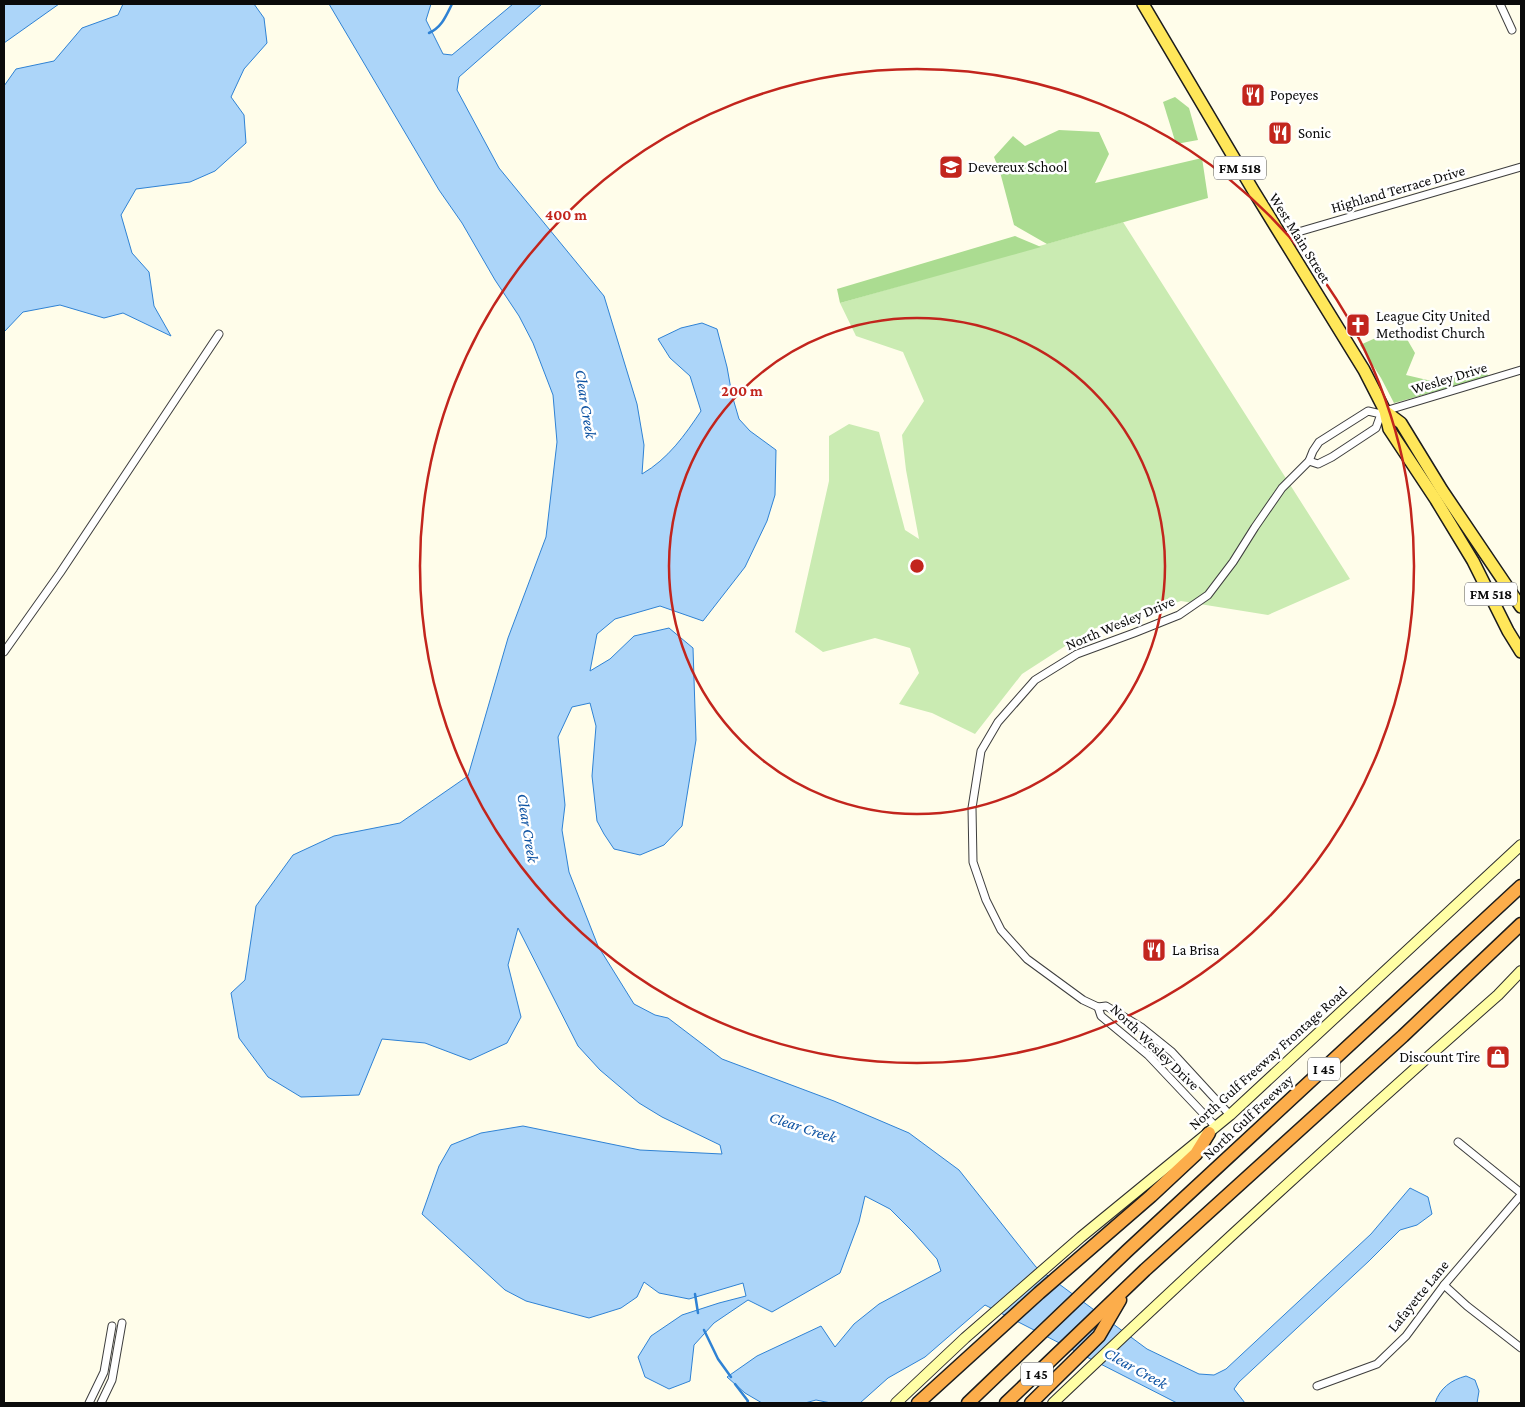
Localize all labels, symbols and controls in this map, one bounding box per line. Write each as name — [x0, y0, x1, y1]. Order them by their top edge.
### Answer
restaurant icon: Popeyes — [1240, 82, 1266, 108]
place label: Popeyes — [1270, 87, 1318, 104]
restaurant icon: Sonic — [1267, 120, 1293, 146]
place label: Sonic — [1298, 125, 1331, 141]
school or university icon: Devereux School — [938, 154, 964, 180]
road number: FM 518 — [1214, 156, 1266, 180]
place label: Devereux School — [968, 159, 1067, 175]
street label: Highland Terrace Drive — [1329, 162, 1467, 217]
street label: West Main Street — [1266, 190, 1335, 287]
text: 400 m — [545, 207, 587, 223]
place label: League City United Methodist Church — [1376, 308, 1490, 341]
church icon: League City United Methodist Church — [1345, 312, 1371, 338]
street label: Wesley Drive — [1409, 359, 1490, 398]
water label: Clear Creek — [572, 368, 600, 441]
text: 200 m — [721, 383, 763, 399]
centre of rings — [908, 557, 926, 575]
road number: FM 518 — [1465, 582, 1517, 606]
street label: North Wesley Drive — [1063, 593, 1178, 654]
water label: Clear Creek — [514, 792, 542, 865]
restaurant icon: La Brisa — [1141, 937, 1167, 963]
place label: La Brisa — [1172, 942, 1220, 958]
street label: North Gulf Freeway Frontage Road — [1185, 982, 1351, 1134]
street label: North Wesley Drive — [1107, 1001, 1203, 1094]
shop icon: Discount Tire — [1485, 1044, 1511, 1070]
place label: Discount Tire — [1399, 1049, 1480, 1065]
road number: I 45 — [1308, 1058, 1340, 1080]
street label: North Gulf Freeway — [1199, 1070, 1297, 1164]
water label: Clear Creek — [767, 1108, 840, 1146]
street label: Lafayette Lane — [1384, 1257, 1453, 1336]
water label: Clear Creek — [1102, 1344, 1171, 1393]
road number: I 45 — [1021, 1362, 1053, 1386]

